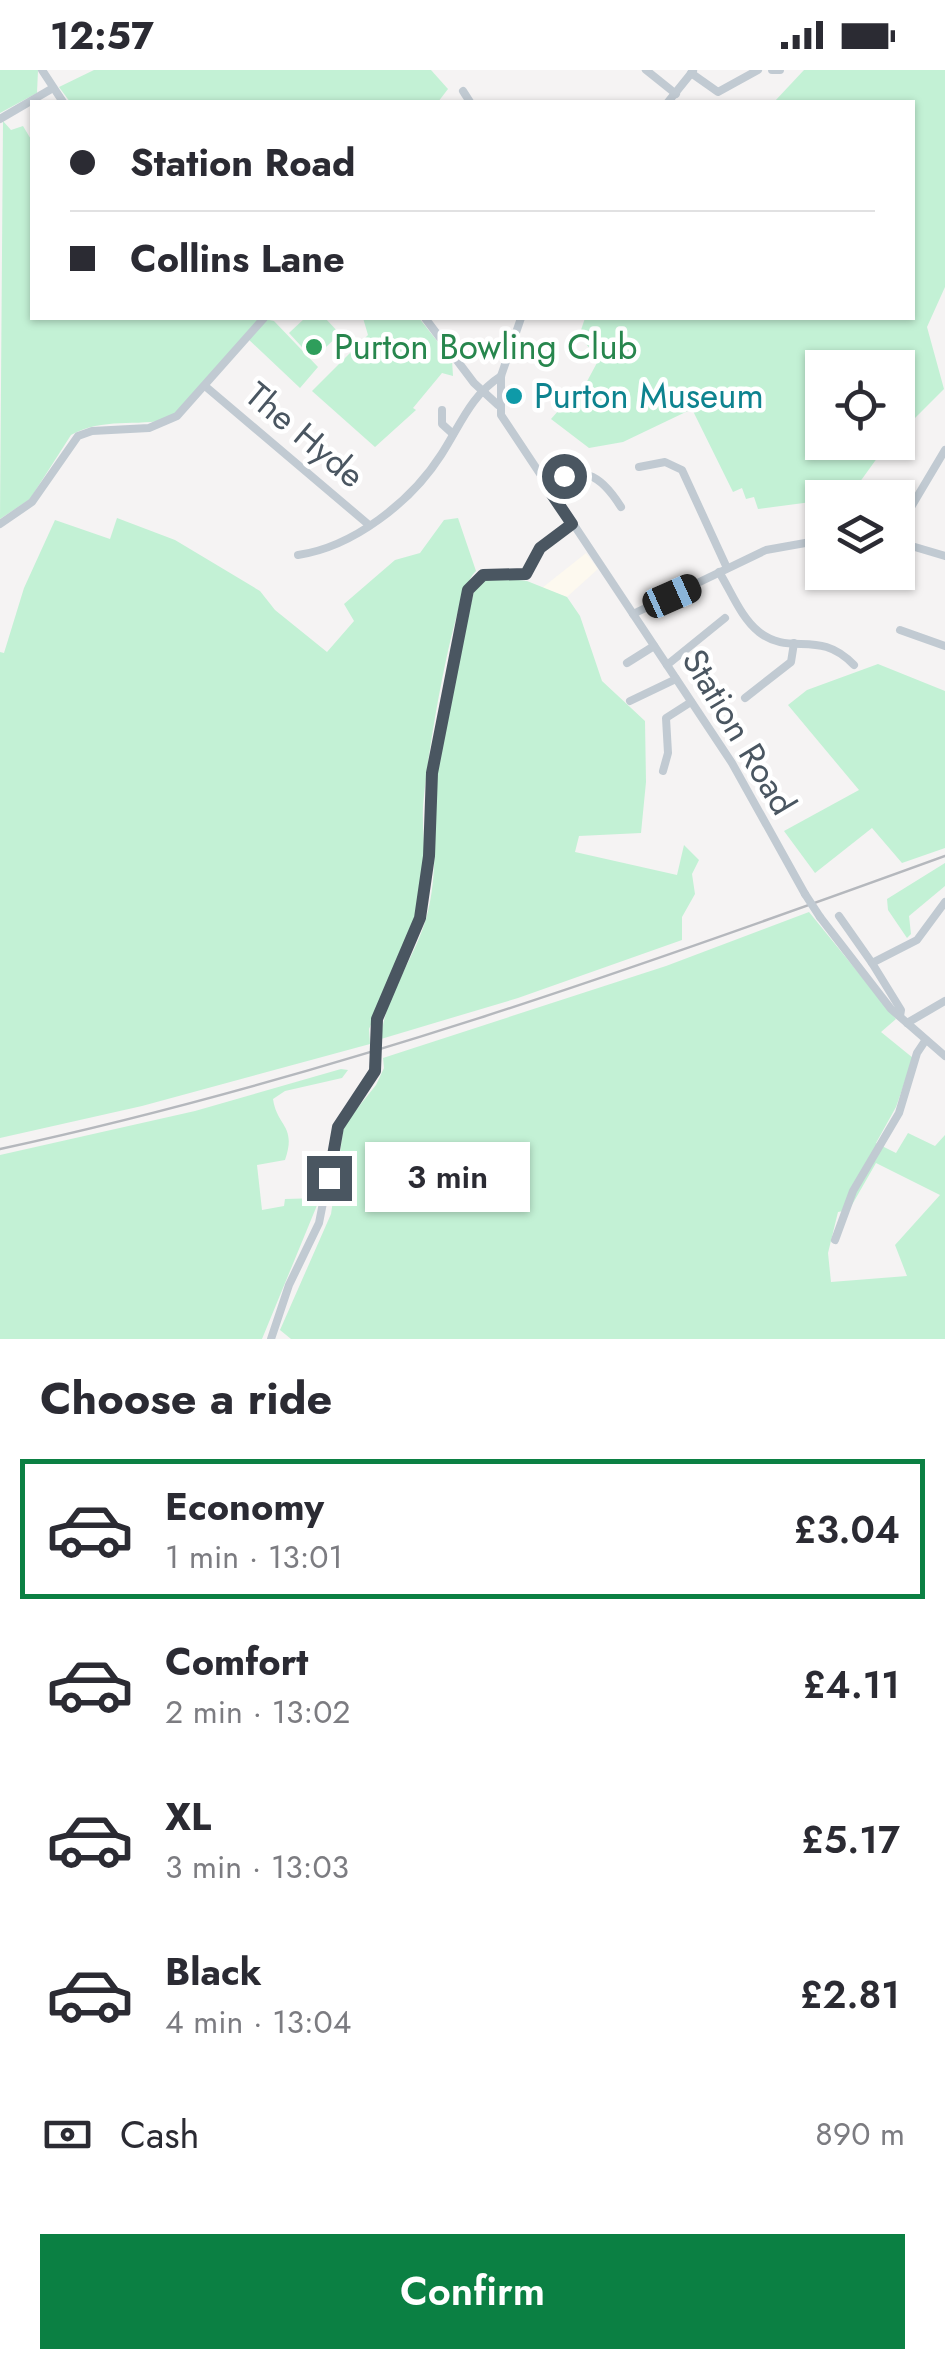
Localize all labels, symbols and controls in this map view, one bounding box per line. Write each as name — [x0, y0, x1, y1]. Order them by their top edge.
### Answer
text: 12:57 — [50, 8, 154, 63]
text: Station Road — [130, 135, 356, 190]
text: Collins Lane — [130, 231, 345, 286]
place label: Purton Bowling Club — [334, 322, 638, 372]
marker: Purton Bowling Club — [303, 336, 325, 358]
map controls — [805, 350, 915, 590]
button: locate — [805, 350, 915, 460]
street label: The Hyde — [235, 370, 375, 500]
place label: Purton Museum — [534, 371, 764, 421]
marker: Purton Museum — [503, 385, 525, 407]
route start — [542, 454, 587, 499]
button: layers — [805, 480, 915, 590]
car — [638, 570, 706, 622]
street label: Station Road — [670, 640, 808, 824]
callout: 3 min — [364, 1143, 529, 1213]
text: 3 min — [407, 1154, 488, 1200]
route end — [307, 1156, 352, 1201]
text: Choose a ride — [40, 1366, 332, 1431]
text: Economy — [165, 1479, 324, 1534]
icon: car — [45, 1484, 135, 1574]
text: £3.04 — [793, 1502, 900, 1557]
text: 1 min · 13:01 — [165, 1534, 343, 1580]
text: Comfort — [165, 1634, 308, 1689]
icon: car — [45, 1639, 135, 1729]
text: £4.11 — [803, 1657, 900, 1712]
text: 2 min · 13:02 — [165, 1689, 351, 1735]
text: XL — [165, 1789, 211, 1844]
icon: car — [45, 1794, 135, 1884]
text: £5.17 — [801, 1812, 900, 1867]
text: 3 min · 13:03 — [165, 1844, 349, 1890]
text: Black — [165, 1944, 262, 1999]
icon: car — [45, 1949, 135, 2039]
text: £2.81 — [800, 1967, 900, 2022]
text: 4 min · 13:04 — [165, 1999, 351, 2045]
icon: cash — [40, 2107, 95, 2162]
text: Cash — [120, 2107, 200, 2162]
text: 890 m — [815, 2111, 905, 2157]
button: Confirm — [40, 2234, 905, 2349]

